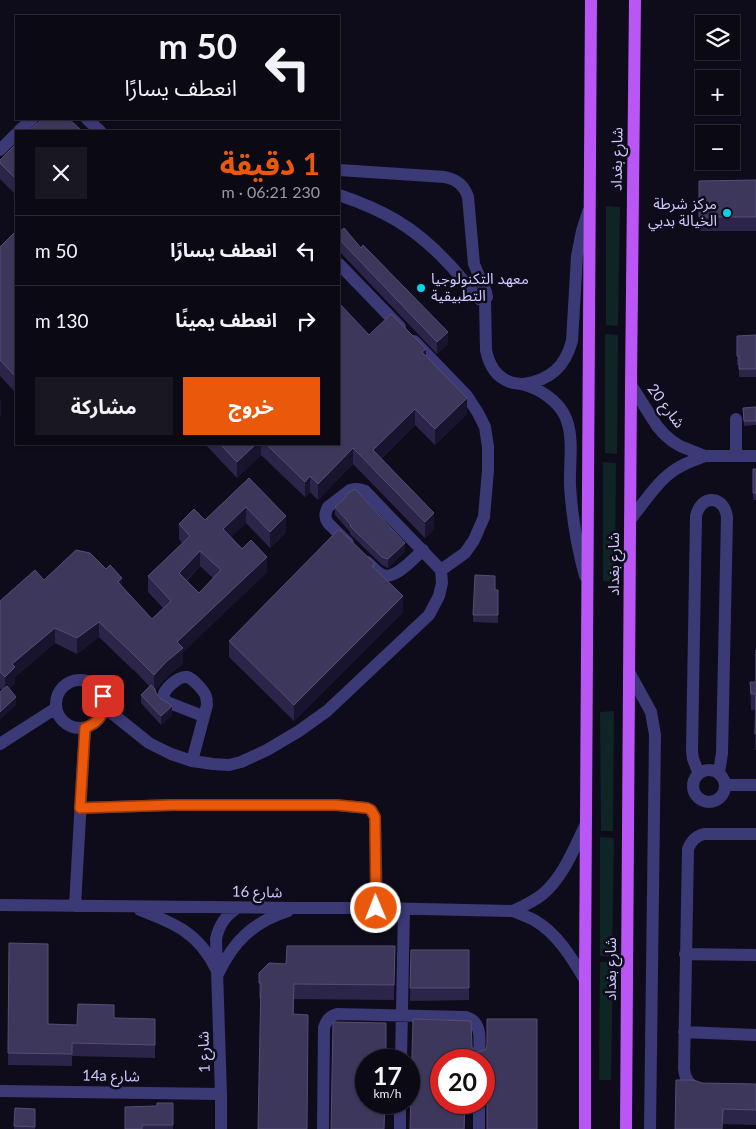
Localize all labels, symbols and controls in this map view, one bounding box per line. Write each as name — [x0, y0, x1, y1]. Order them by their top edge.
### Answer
map controls — [695, 15, 740, 170]
button: layers — [695, 15, 740, 60]
text: 50 m — [159, 24, 237, 66]
icon: left — [255, 35, 320, 100]
button: + — [695, 70, 740, 115]
text: انعطف يسارًا — [125, 74, 237, 101]
button: − — [695, 125, 740, 170]
street label: شارع بغداد — [606, 127, 630, 191]
text: 1 دقيقة — [220, 145, 320, 181]
button: close — [35, 147, 87, 199]
text: 230 m · 06:21 — [221, 182, 320, 201]
place label: مركز شرطة الخيالة بدبي — [648, 194, 717, 232]
marker: مركز شرطة الخيالة بدبي — [721, 207, 733, 219]
icon: left — [292, 237, 320, 265]
text: انعطف يسارًا — [170, 238, 277, 261]
text: 50 m — [35, 239, 78, 262]
place label: معهد التكنولوجيا التطبيقية — [431, 269, 529, 304]
marker: معهد التكنولوجيا التطبيقية — [415, 282, 427, 294]
icon: right — [292, 307, 320, 335]
text: انعطف يمينًا — [175, 308, 277, 331]
text: 130 m — [35, 309, 89, 332]
button: مشاركة — [35, 377, 173, 435]
button: خروج — [183, 377, 320, 435]
street label: شارع 20 — [641, 380, 689, 434]
street label: شارع بغداد — [604, 532, 626, 596]
pin — [82, 675, 124, 717]
icon: arrive — [89, 682, 117, 710]
position arrow — [349, 881, 401, 933]
street label: شارع 16 — [232, 882, 283, 904]
street label: شارع بغداد — [601, 937, 623, 1001]
street label: شارع 1 — [193, 1030, 217, 1073]
speed limit sign: 20 — [430, 1049, 495, 1114]
text: 17 — [373, 1060, 402, 1090]
street label: 14a شارع — [82, 1065, 140, 1089]
text: km/h — [373, 1086, 402, 1101]

